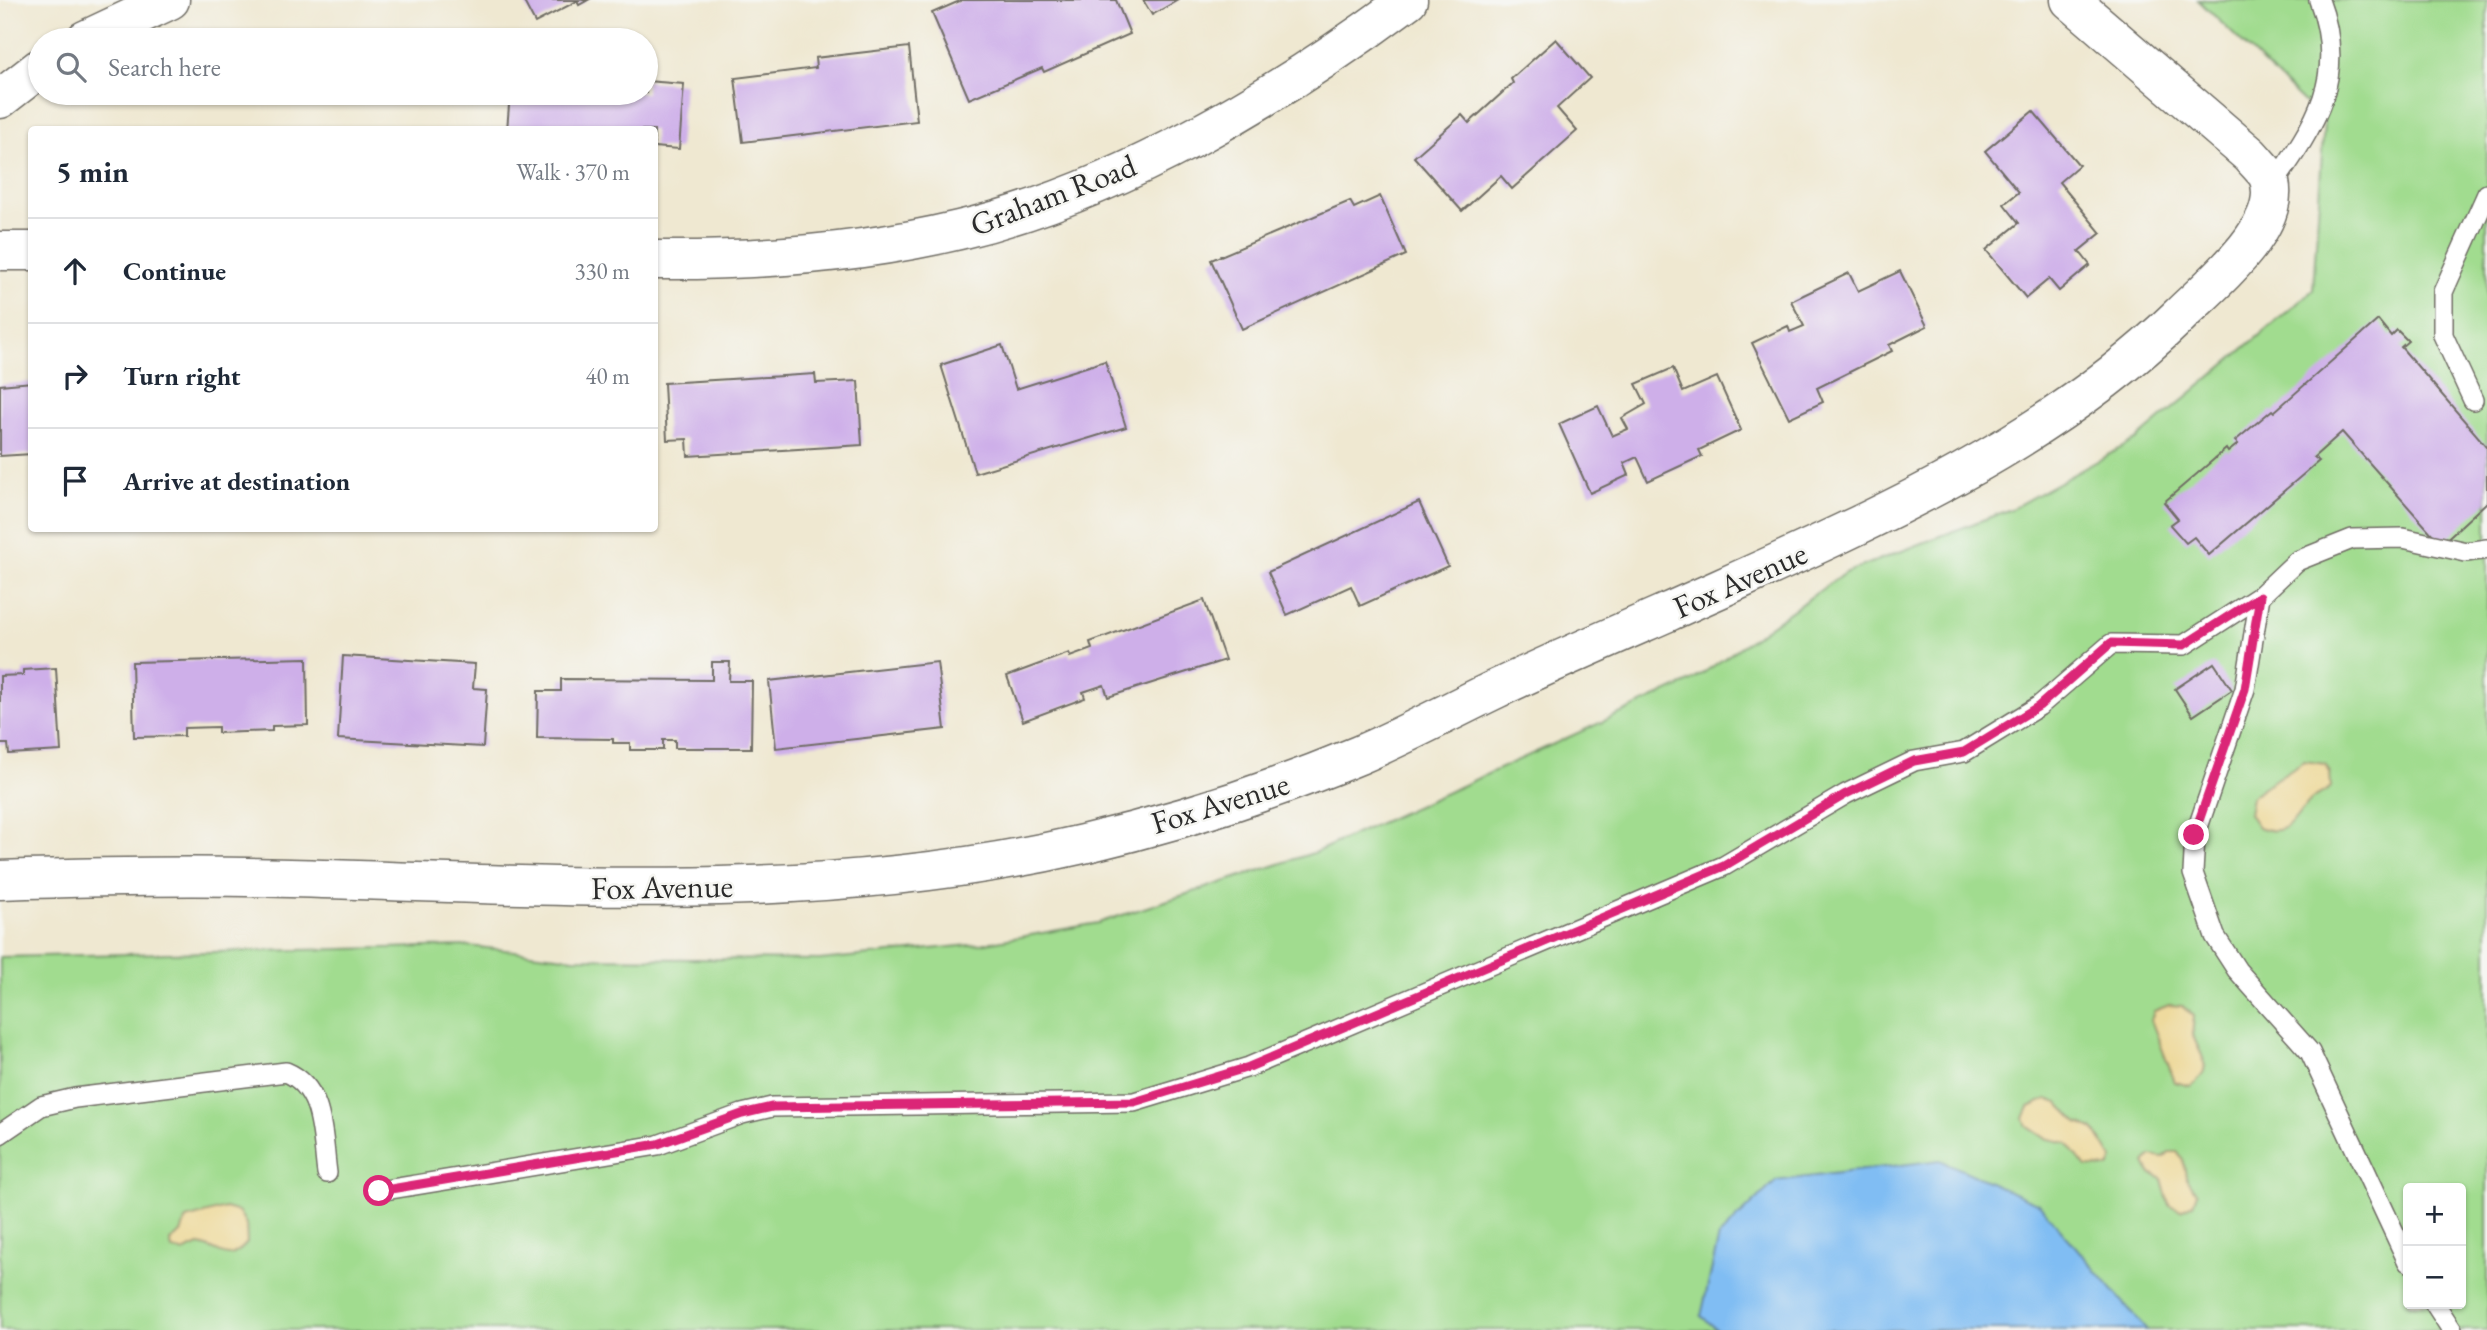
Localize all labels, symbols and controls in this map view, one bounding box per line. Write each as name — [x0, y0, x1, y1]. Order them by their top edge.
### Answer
search box — [28, 28, 658, 105]
icon: search — [52, 48, 90, 86]
text: Search here — [108, 50, 221, 84]
street label: Graham Road — [964, 144, 1143, 246]
text: 5 min — [56, 152, 129, 191]
text: Walk · 370 m — [516, 157, 630, 187]
icon: ahead — [56, 252, 94, 290]
text: Continue — [123, 254, 226, 288]
text: 330 m — [574, 256, 630, 286]
icon: right — [56, 357, 94, 395]
text: Turn right — [123, 359, 241, 393]
text: 40 m — [585, 361, 630, 391]
icon: arrive — [56, 462, 94, 500]
text: Arrive at destination — [123, 464, 350, 498]
street label: Fox Avenue — [1667, 532, 1813, 628]
street label: Fox Avenue — [1146, 762, 1294, 844]
route end — [2178, 819, 2209, 850]
street label: Fox Avenue — [591, 865, 733, 909]
route start — [363, 1175, 394, 1206]
map controls — [2403, 1183, 2466, 1309]
button: + — [2403, 1183, 2466, 1246]
button: − — [2403, 1246, 2466, 1309]

